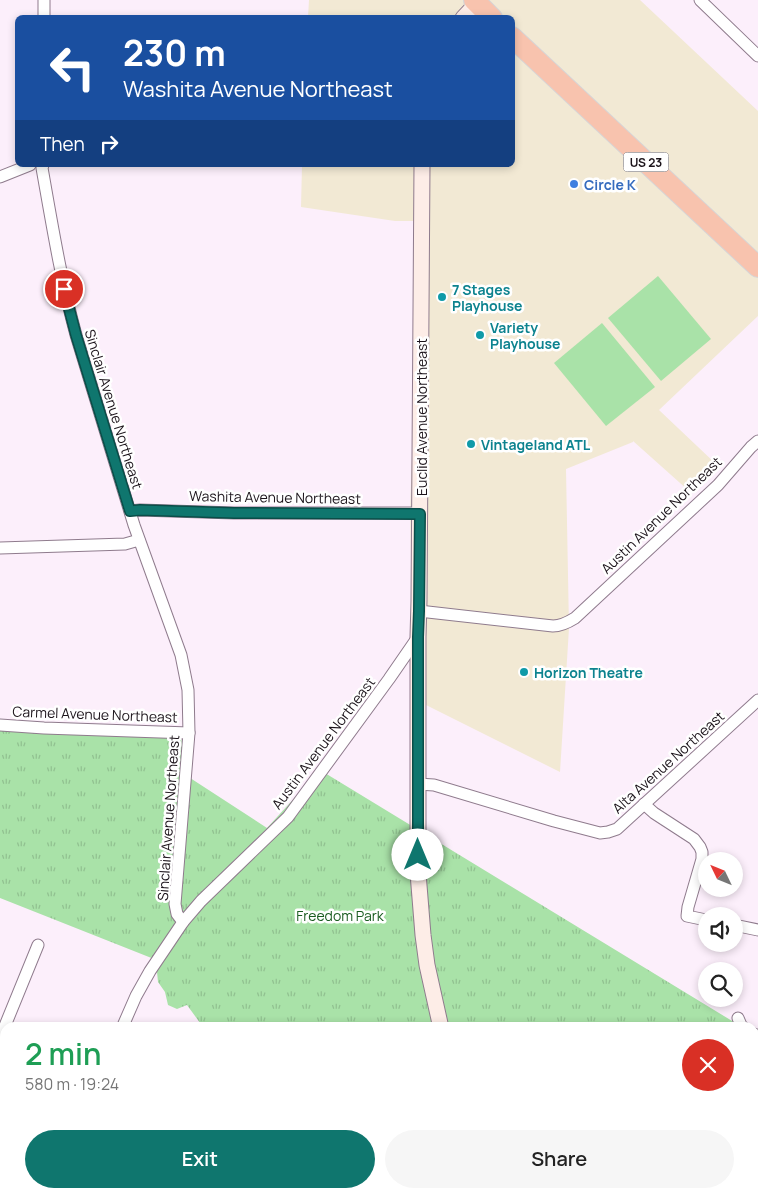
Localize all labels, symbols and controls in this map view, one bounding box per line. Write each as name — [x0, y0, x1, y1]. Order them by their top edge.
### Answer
text: 230 m — [123, 29, 226, 77]
icon: left — [40, 35, 105, 100]
text: Washita Avenue Northeast — [123, 74, 393, 104]
icon: right — [95, 130, 123, 158]
text: Then — [40, 131, 85, 157]
road number: US 23 — [624, 152, 668, 172]
place label: Circle K — [584, 175, 637, 194]
marker: Circle K — [568, 178, 580, 190]
pin — [43, 268, 85, 310]
icon: arrive — [50, 275, 78, 303]
place label: 7 Stages Playhouse — [452, 280, 523, 315]
marker: 7 Stages Playhouse — [436, 291, 448, 303]
place label: Variety Playhouse — [490, 318, 561, 353]
street label: Sinclair Avenue Northeast — [81, 327, 147, 492]
marker: Variety Playhouse — [474, 329, 486, 341]
street label: Euclid Avenue Northeast — [412, 338, 431, 496]
place label: Vintageland ATL — [481, 435, 591, 454]
marker: Vintageland ATL — [465, 438, 477, 450]
street label: Austin Avenue Northeast — [597, 452, 726, 578]
street label: Washita Avenue Northeast — [189, 486, 361, 508]
place label: Horizon Theatre — [534, 663, 643, 682]
marker: Horizon Theatre — [518, 666, 530, 678]
street label: Austin Avenue Northeast — [267, 673, 379, 813]
street label: Carmel Avenue Northeast — [12, 702, 178, 726]
street label: Alta Avenue Northeast — [608, 706, 728, 817]
street label: Sinclair Avenue Northeast — [153, 734, 183, 902]
position arrow — [391, 828, 443, 880]
north arrow — [698, 852, 742, 898]
map controls — [698, 852, 743, 1007]
park label: Freedom Park — [296, 906, 385, 925]
button: sound — [698, 907, 743, 952]
button: search — [698, 962, 743, 1007]
text: 2 min — [25, 1033, 101, 1074]
button: close — [682, 1039, 734, 1091]
text: 580 m · 19:24 — [25, 1073, 119, 1095]
button: Exit — [25, 1130, 375, 1188]
button: Share — [385, 1130, 734, 1188]

